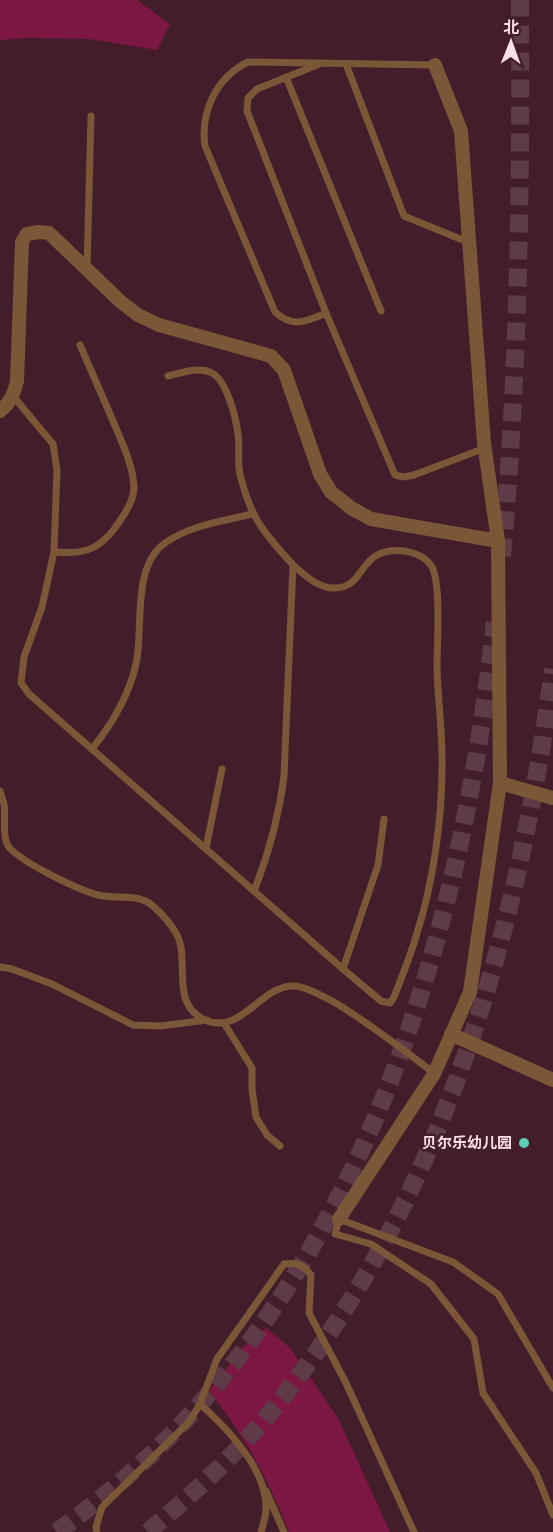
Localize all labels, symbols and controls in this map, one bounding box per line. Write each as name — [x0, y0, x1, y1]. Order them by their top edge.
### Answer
north arrow — [481, 12, 541, 72]
text: 北 — [503, 17, 519, 37]
place label: 贝尔乐幼儿园 — [422, 1133, 512, 1152]
marker: 贝尔乐幼儿园 — [517, 1136, 531, 1150]

